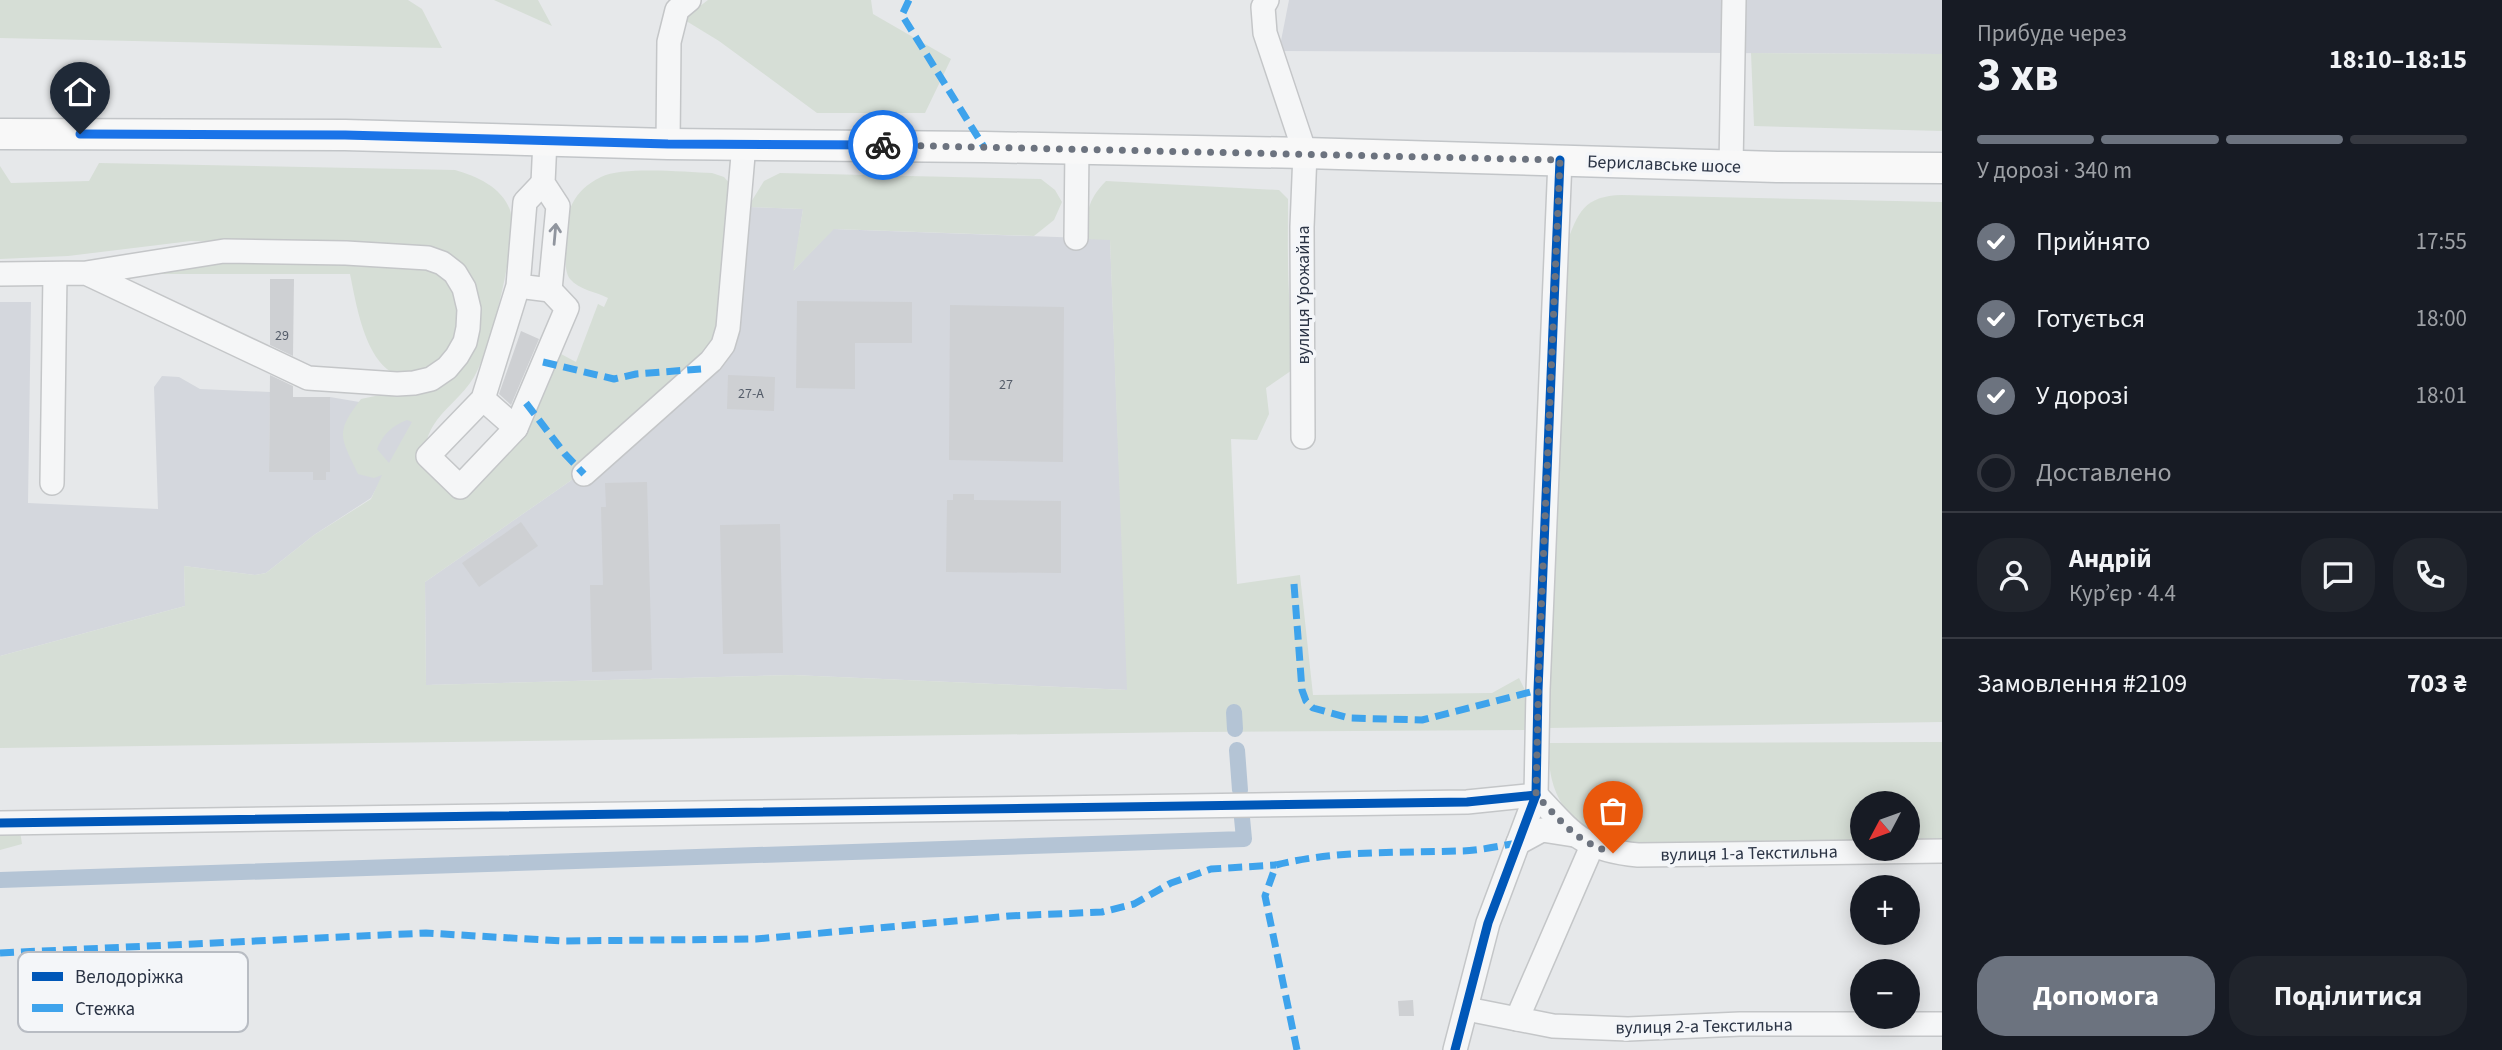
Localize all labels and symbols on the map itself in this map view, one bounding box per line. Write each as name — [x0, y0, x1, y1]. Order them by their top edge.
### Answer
pin — [50, 62, 110, 134]
courier — [848, 110, 918, 180]
street label: Бериславське шосе — [1587, 149, 1741, 180]
one-way arrow — [549, 224, 562, 246]
street label: вулиця Урожайна — [1291, 225, 1316, 365]
house number: 29 — [275, 326, 289, 346]
house number: 27 — [999, 375, 1013, 395]
house number: 27-А — [738, 384, 764, 404]
pin — [1583, 781, 1643, 853]
north arrow — [1850, 791, 1920, 861]
street label: вулиця 1-а Текстильна — [1660, 839, 1838, 868]
legend — [18, 952, 248, 1032]
text: Велодоріжка — [75, 964, 184, 991]
text: Стежка — [75, 996, 135, 1023]
street label: вулиця 2-а Текстильна — [1615, 1012, 1793, 1041]

